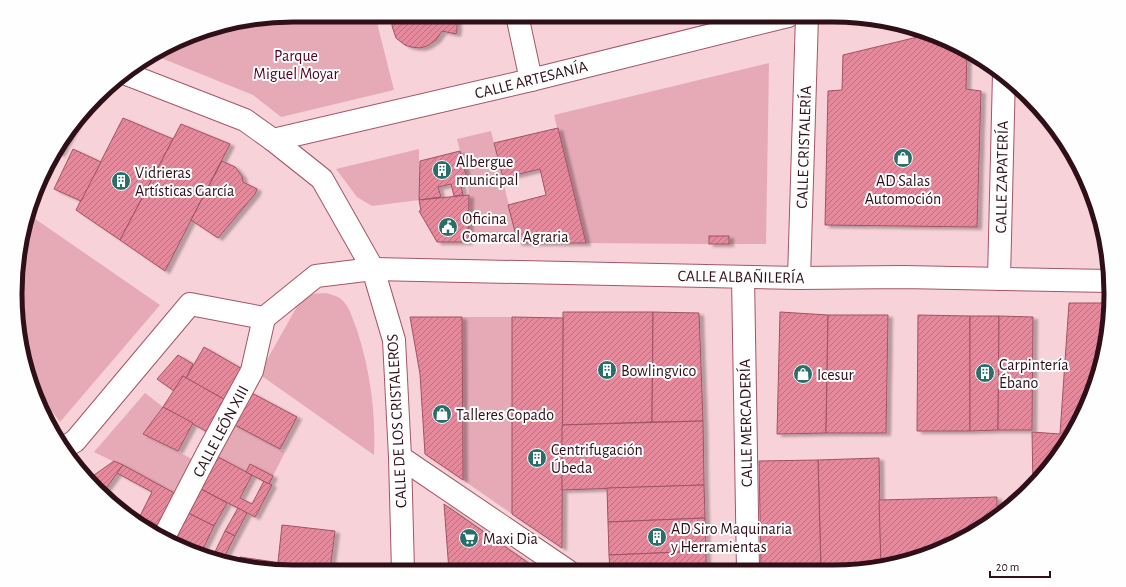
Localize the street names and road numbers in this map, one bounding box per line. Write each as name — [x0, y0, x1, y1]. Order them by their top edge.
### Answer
street label: CALLE ARTESANÍA — [473, 56, 589, 102]
street label: CALLE CRISTALERÍA — [792, 85, 814, 209]
street label: CALLE ZAPATERÍA — [991, 120, 1011, 234]
street label: CALLE ALBAÑILERÍA — [677, 266, 805, 286]
street label: CALLE DE LOS CRISTALEROS — [384, 334, 410, 508]
street label: CALLE MERCADERÍA — [735, 359, 755, 487]
street label: CALLE LEÓN XIII — [188, 382, 252, 480]

